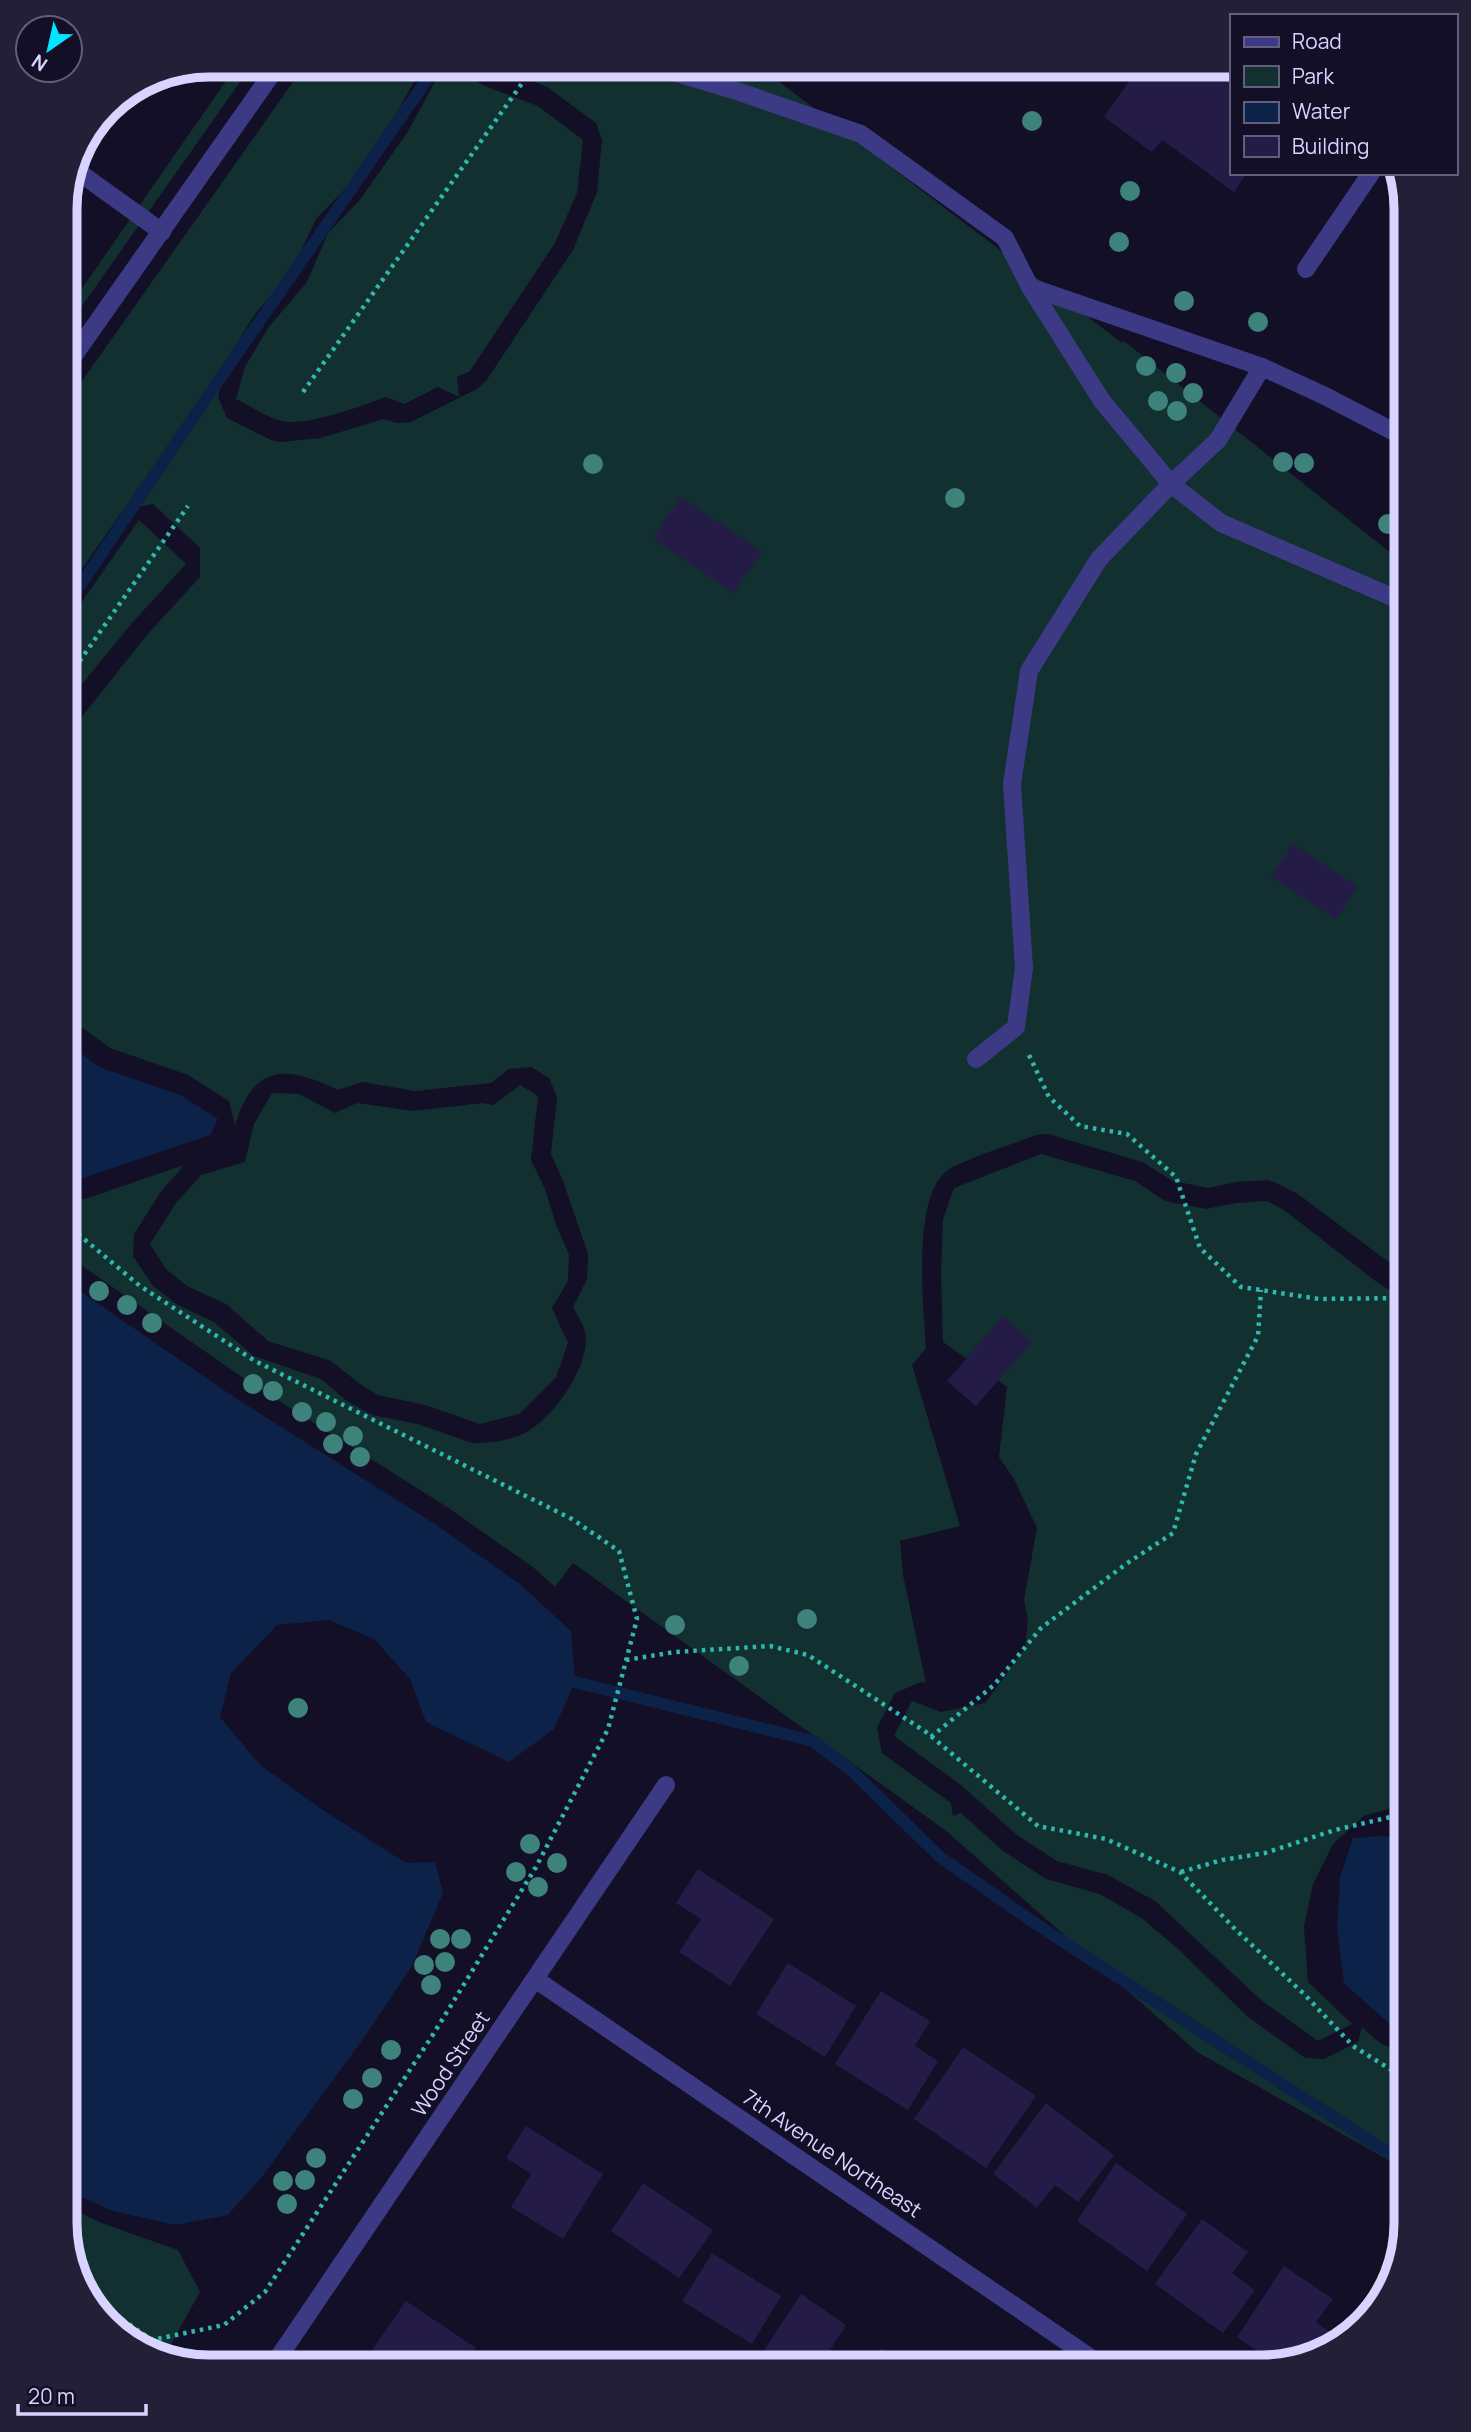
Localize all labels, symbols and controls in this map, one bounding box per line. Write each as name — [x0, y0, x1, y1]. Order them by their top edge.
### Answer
north arrow — [14, 14, 84, 84]
legend — [1230, 14, 1457, 175]
text: Road — [1292, 27, 1342, 55]
text: N — [27, 48, 52, 78]
text: Park — [1292, 62, 1334, 90]
text: Water — [1292, 97, 1351, 125]
text: Building — [1292, 132, 1369, 160]
street label: Wood Street — [405, 2005, 496, 2122]
street label: 7th Avenue Northeast — [738, 2083, 927, 2224]
scale bar — [18, 2372, 145, 2416]
text: 20 m — [28, 2382, 75, 2410]

